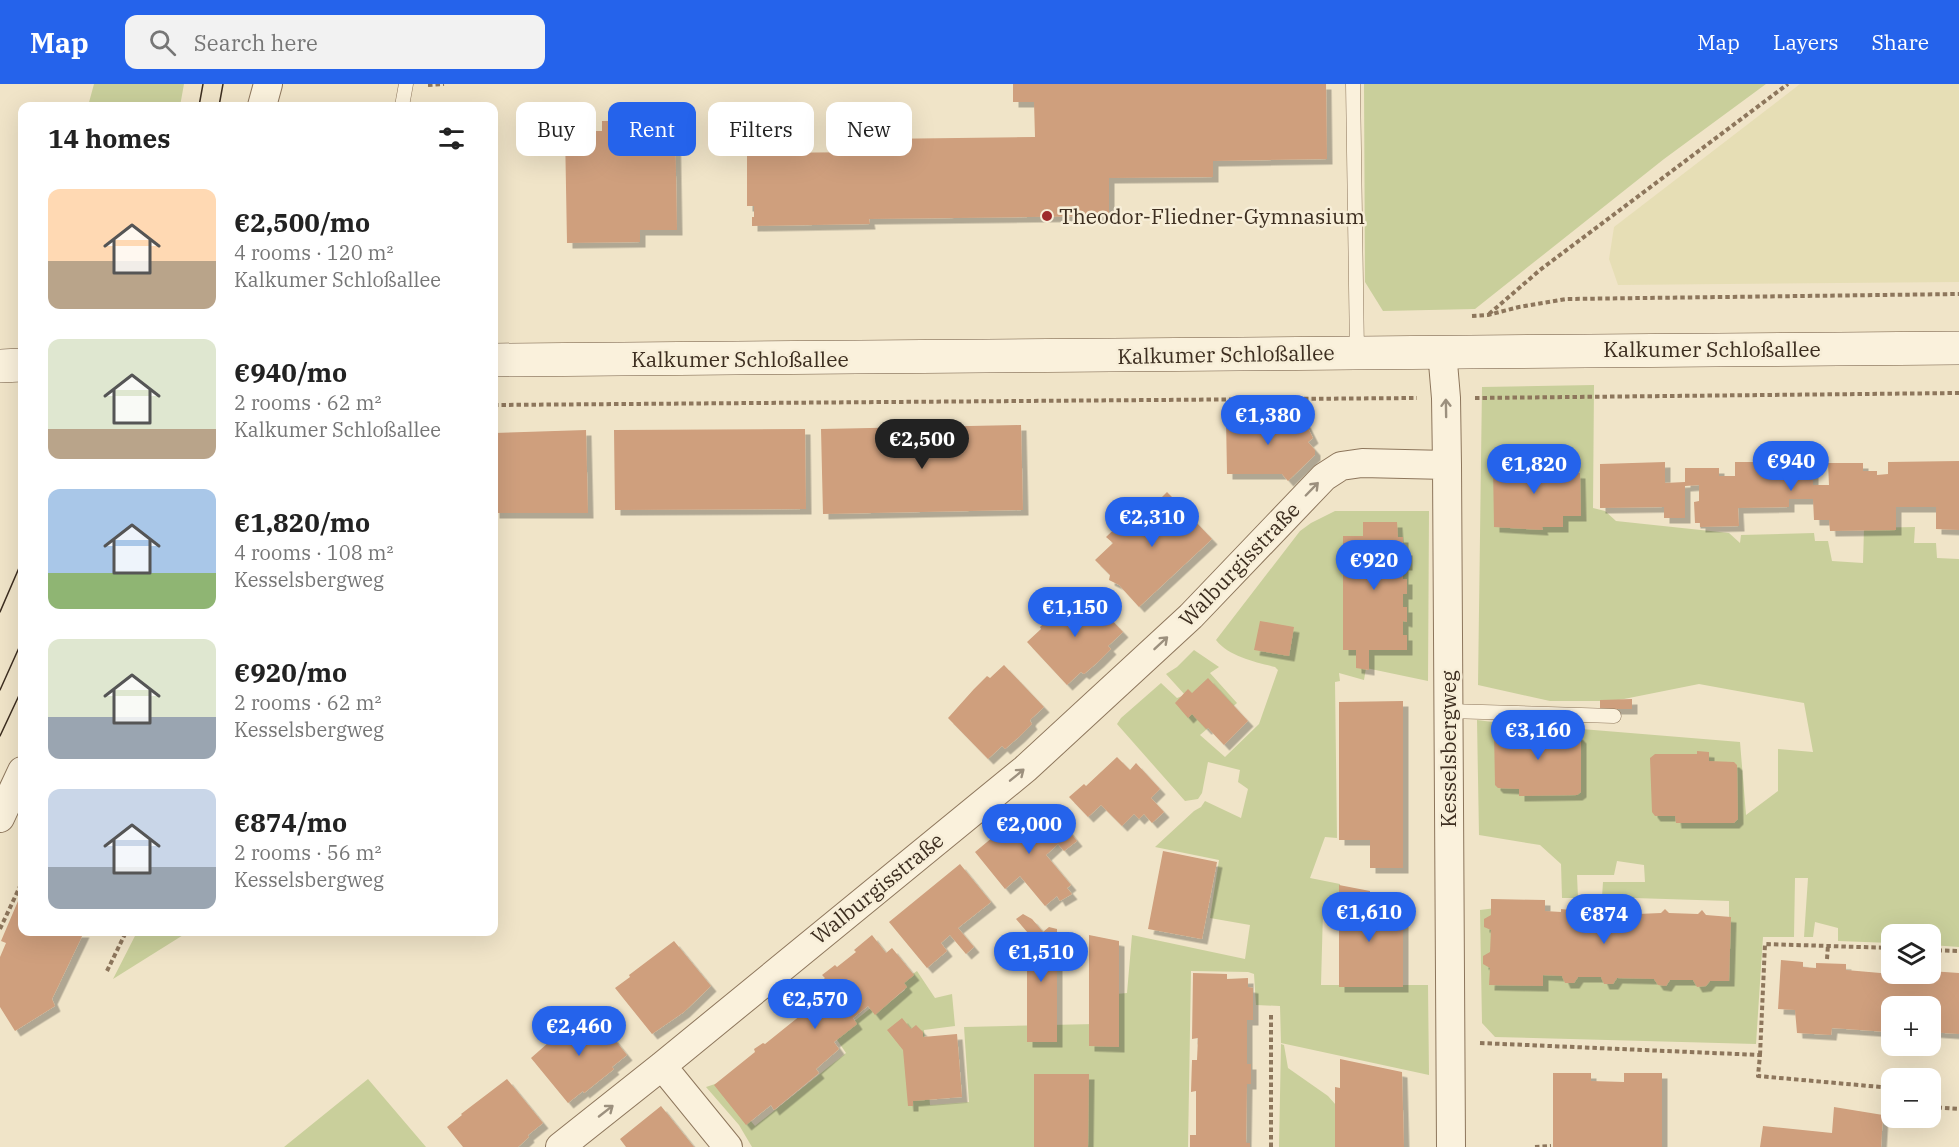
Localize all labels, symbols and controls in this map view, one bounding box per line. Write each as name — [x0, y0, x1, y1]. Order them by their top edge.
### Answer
search box — [125, 15, 545, 69]
text: Map — [30, 24, 89, 61]
icon: search — [146, 26, 179, 59]
text: Search here — [194, 28, 318, 57]
text: Map — [1697, 28, 1740, 56]
text: Layers — [1773, 28, 1839, 56]
text: Share — [1872, 28, 1929, 56]
chip: Buy — [516, 102, 596, 156]
chip: Rent — [608, 102, 696, 156]
chip: Filters — [708, 102, 814, 156]
chip: New — [826, 102, 912, 156]
text: 14 homes — [48, 121, 170, 155]
icon: filters — [435, 122, 468, 155]
place label: Theodor-Fliedner-Gymnasium — [1059, 202, 1365, 230]
text: €2,500/mo — [234, 205, 370, 239]
marker: Theodor-Fliedner-Gymnasium — [1040, 209, 1054, 223]
icon: home — [96, 213, 168, 285]
text: 4 rooms · 120 m² — [234, 239, 393, 266]
text: Kalkumer Schloßallee — [234, 266, 441, 293]
street label: Kalkumer Schloßallee — [1603, 335, 1821, 363]
street label: Kalkumer Schloßallee — [1117, 338, 1335, 370]
street label: Kalkumer Schloßallee — [631, 345, 849, 373]
text: €940/mo — [234, 355, 347, 389]
icon: home — [96, 363, 168, 435]
text: 2 rooms · 62 m² — [234, 389, 381, 416]
pin: €1,380 — [1219, 395, 1317, 446]
one-way arrow — [1440, 398, 1452, 418]
text: €1,380 — [1235, 401, 1301, 428]
text: Kalkumer Schloßallee — [234, 416, 441, 443]
pin: €2,500 — [873, 419, 971, 470]
text: €2,500 — [889, 425, 955, 452]
pin: €940 — [1755, 441, 1827, 492]
pin: €1,820 — [1485, 444, 1583, 495]
text: €940 — [1767, 447, 1815, 474]
text: €1,820 — [1501, 450, 1567, 477]
one-way arrow — [1305, 482, 1320, 497]
street label: Walburgisstraße — [1172, 496, 1306, 632]
pin: €2,310 — [1103, 497, 1201, 548]
text: €2,310 — [1119, 503, 1185, 530]
text: €1,820/mo — [234, 505, 370, 539]
icon: home — [96, 513, 168, 585]
text: 4 rooms · 108 m² — [234, 539, 393, 566]
pin: €920 — [1338, 540, 1410, 591]
text: €920 — [1350, 546, 1398, 573]
text: Kesselsbergweg — [234, 566, 384, 593]
pin: €1,150 — [1026, 587, 1124, 638]
text: €1,150 — [1042, 593, 1108, 620]
one-way arrow — [1153, 637, 1168, 651]
text: €920/mo — [234, 655, 347, 689]
icon: home — [96, 663, 168, 735]
street label: Kesselsbergweg — [1434, 670, 1462, 828]
text: 2 rooms · 62 m² — [234, 689, 381, 716]
pin: €3,160 — [1489, 710, 1587, 761]
text: Kesselsbergweg — [234, 716, 384, 743]
text: €3,160 — [1505, 716, 1571, 743]
one-way arrow — [1009, 768, 1025, 781]
pin: €2,000 — [980, 804, 1078, 855]
text: €874/mo — [234, 805, 347, 839]
text: €2,000 — [996, 810, 1062, 837]
icon: home — [96, 813, 168, 885]
street label: Walburgisstraße — [805, 826, 949, 950]
text: 2 rooms · 56 m² — [234, 839, 381, 866]
text: Kesselsbergweg — [234, 866, 384, 893]
pin: €1,610 — [1320, 892, 1418, 943]
pin: €874 — [1568, 894, 1640, 945]
text: €1,610 — [1336, 898, 1402, 925]
text: €874 — [1580, 900, 1628, 927]
map controls — [1881, 924, 1941, 1128]
button: layers — [1881, 924, 1941, 984]
pin: €1,510 — [992, 932, 1090, 983]
text: €1,510 — [1008, 938, 1074, 965]
pin: €2,570 — [766, 979, 864, 1030]
text: €2,570 — [782, 985, 848, 1012]
button: + — [1881, 996, 1941, 1056]
pin: €2,460 — [530, 1006, 628, 1057]
text: €2,460 — [546, 1012, 612, 1039]
button: − — [1881, 1068, 1941, 1128]
one-way arrow — [598, 1104, 614, 1117]

